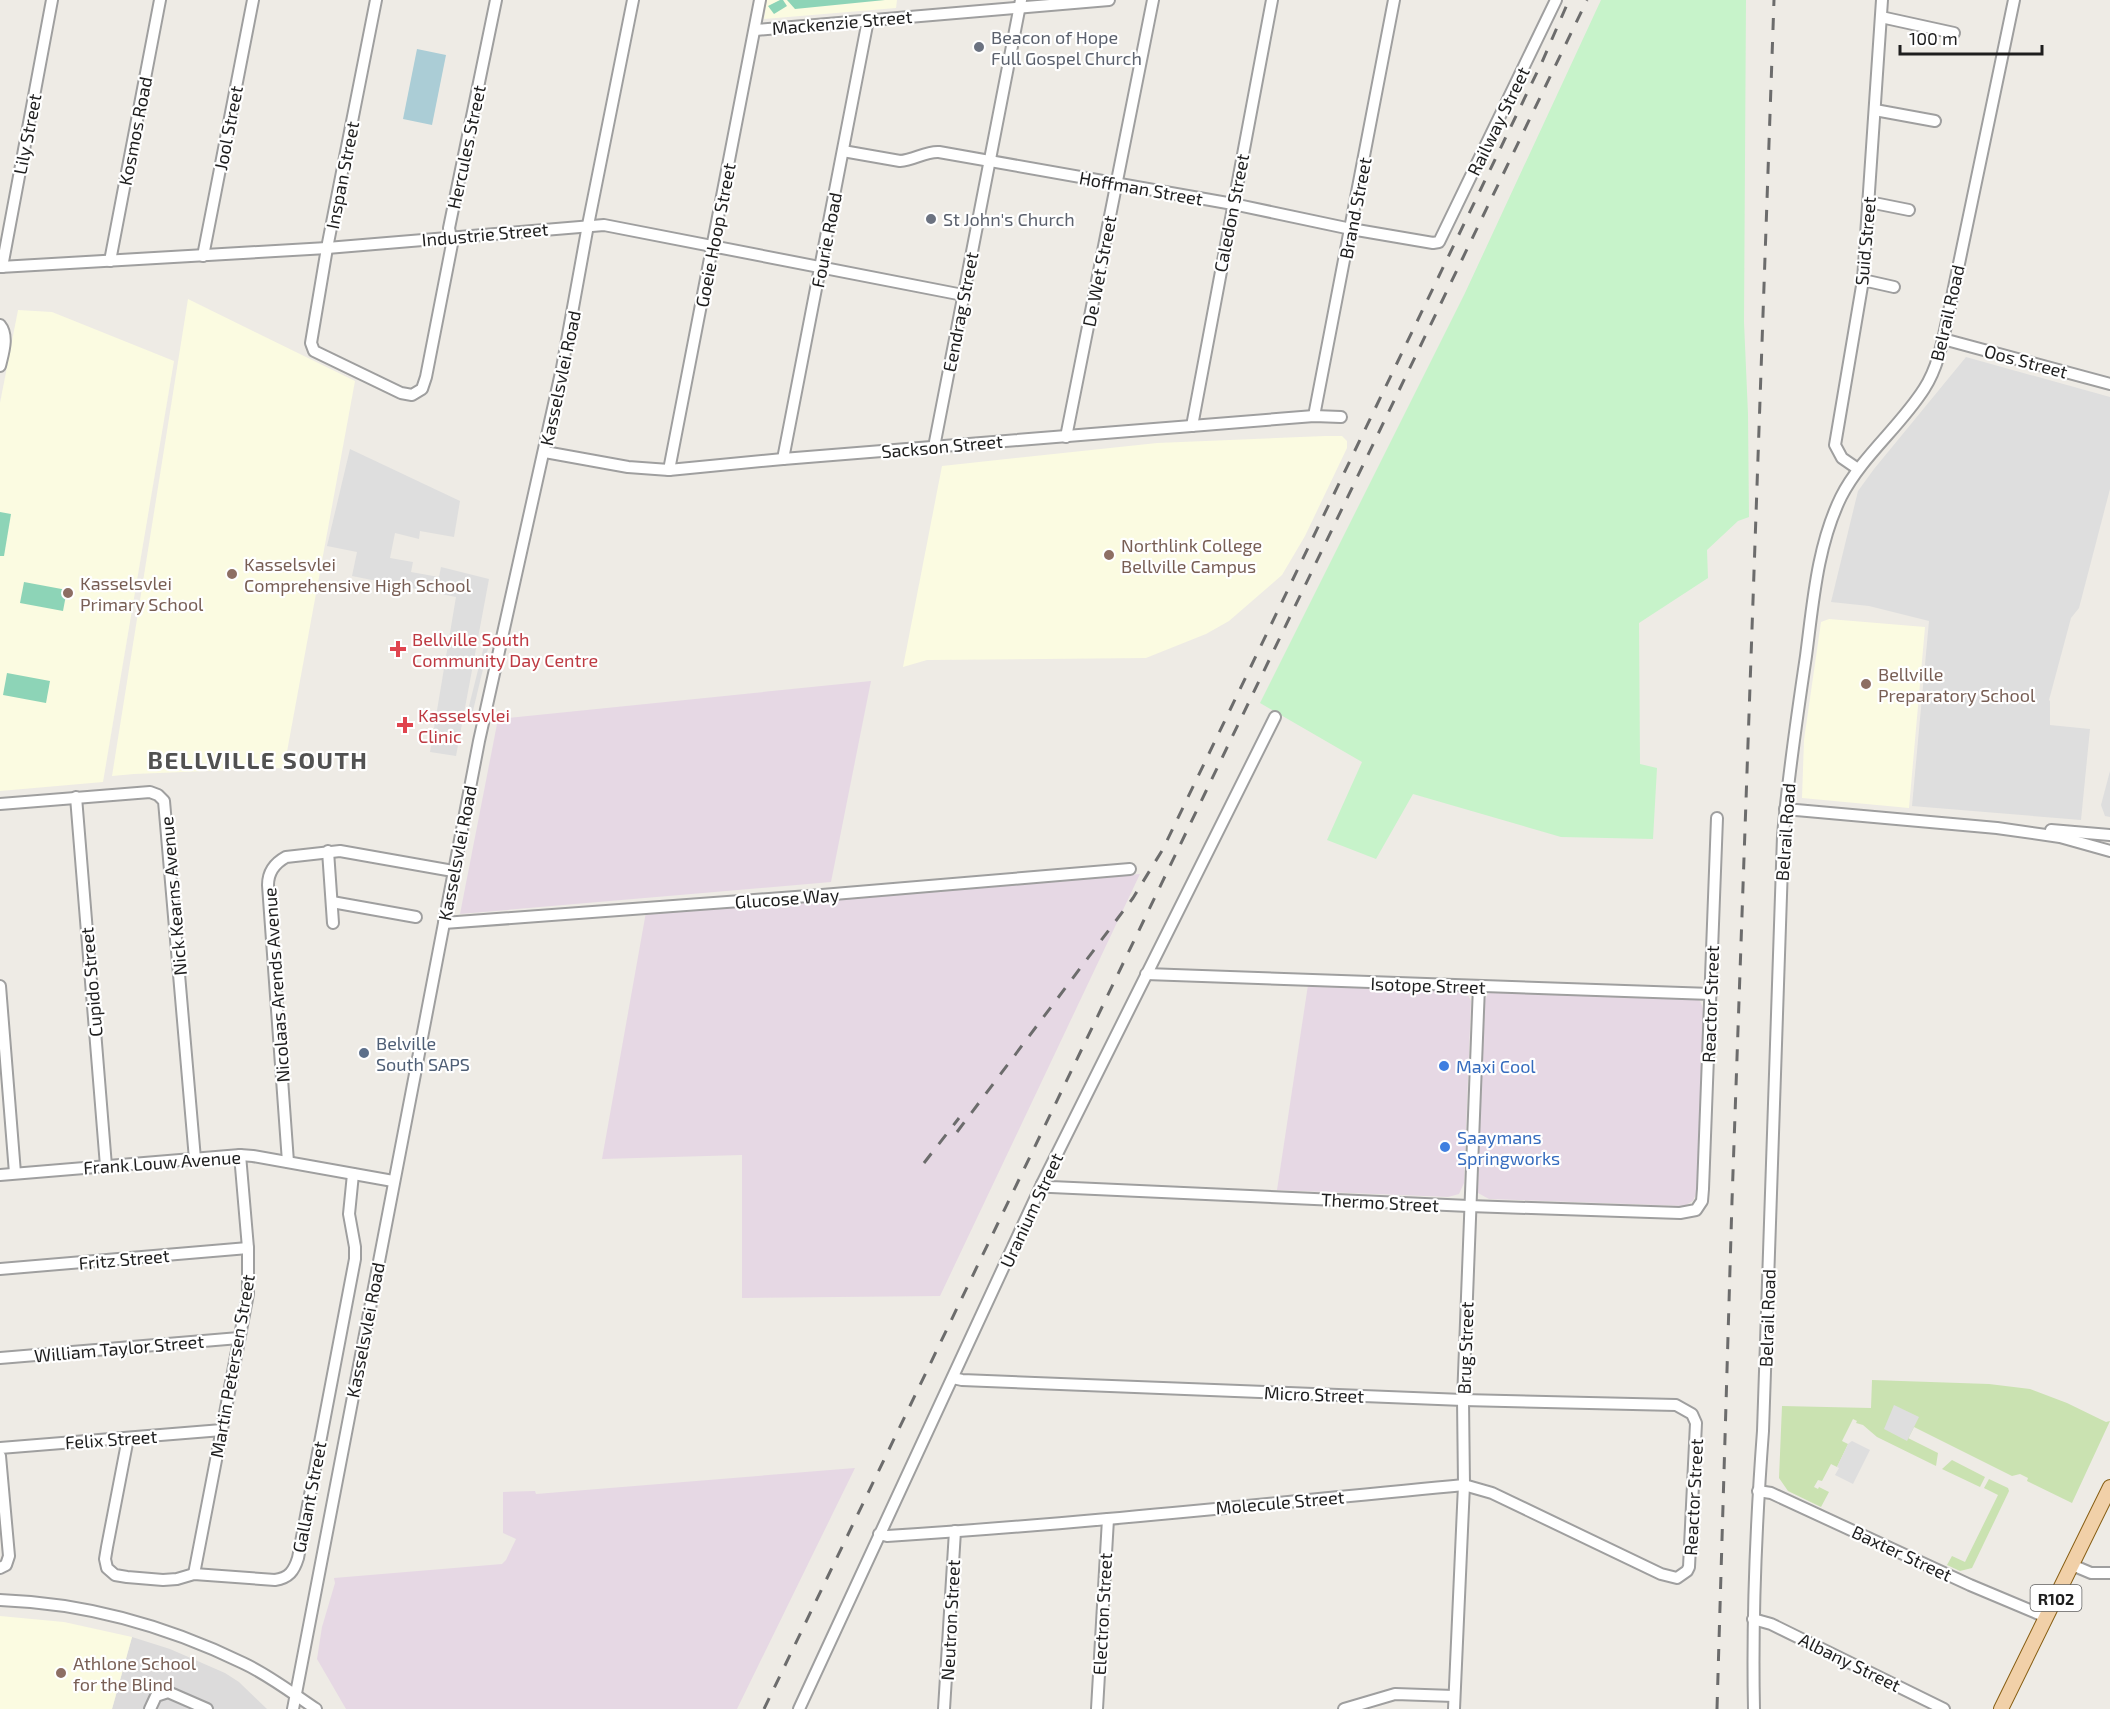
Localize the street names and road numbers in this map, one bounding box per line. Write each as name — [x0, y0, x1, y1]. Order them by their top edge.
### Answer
street label: Mackenzie Street — [771, 5, 913, 39]
street label: Railway Street — [1462, 63, 1534, 179]
street label: Kosmos Road — [114, 75, 156, 187]
street label: Hercules Street — [442, 83, 490, 211]
street label: Jool Street — [209, 84, 247, 172]
street label: Lily Street — [8, 92, 46, 176]
street label: Inspan Street — [321, 119, 363, 231]
street label: Caledon Street — [1209, 152, 1253, 274]
street label: Brand Street — [1334, 155, 1376, 261]
street label: Goeie Hoop Street — [690, 161, 740, 309]
street label: Hoffman Street — [1077, 166, 1205, 210]
street label: Fourie Road — [806, 190, 846, 290]
street label: Suid Street — [1850, 195, 1880, 286]
street label: De Wet Street — [1077, 213, 1121, 328]
street label: Industrie Street — [421, 217, 549, 250]
street label: Eendrag Street — [938, 250, 982, 374]
street label: Belrail Road — [1925, 263, 1969, 363]
street label: Kasselsvlei Road — [535, 309, 585, 447]
street label: Oos Street — [1982, 339, 2070, 383]
street label: Sackson Street — [880, 430, 1004, 462]
street label: Belrail Road — [1771, 782, 1799, 882]
street label: Kasselsvlei Road — [433, 783, 481, 923]
street label: Nick Kearns Avenue — [155, 816, 191, 976]
street label: Glucose Way — [734, 883, 840, 913]
street label: Nicolaas Arends Avenue — [258, 887, 294, 1083]
street label: Cupido Street — [75, 926, 107, 1038]
street label: Reactor Street — [1697, 945, 1723, 1063]
street label: Isotope Street — [1370, 972, 1486, 998]
street label: Frank Louw Avenue — [82, 1146, 242, 1178]
street label: Uranium Street — [995, 1149, 1067, 1271]
street label: Thermo Street — [1321, 1188, 1440, 1216]
street label: Fritz Street — [78, 1244, 171, 1274]
street label: Kasselsvlei Road — [341, 1260, 389, 1400]
street label: Belrail Road — [1754, 1269, 1780, 1367]
street label: Martin Petersen Street — [205, 1272, 259, 1459]
street label: Brug Street — [1452, 1301, 1478, 1395]
street label: William Taylor Street — [33, 1330, 205, 1366]
street label: Micro Street — [1263, 1381, 1365, 1407]
street label: Felix Street — [64, 1425, 158, 1453]
street label: Reactor Street — [1679, 1438, 1707, 1556]
street label: Gallant Street — [287, 1439, 331, 1555]
street label: Molecule Street — [1215, 1485, 1345, 1519]
street label: Baxter Street — [1848, 1520, 1956, 1586]
street label: Electron Street — [1088, 1552, 1116, 1676]
street label: Neutron Street — [936, 1559, 964, 1681]
road number: R102 — [2030, 1585, 2082, 1611]
street label: Albany Street — [1796, 1628, 1905, 1696]

